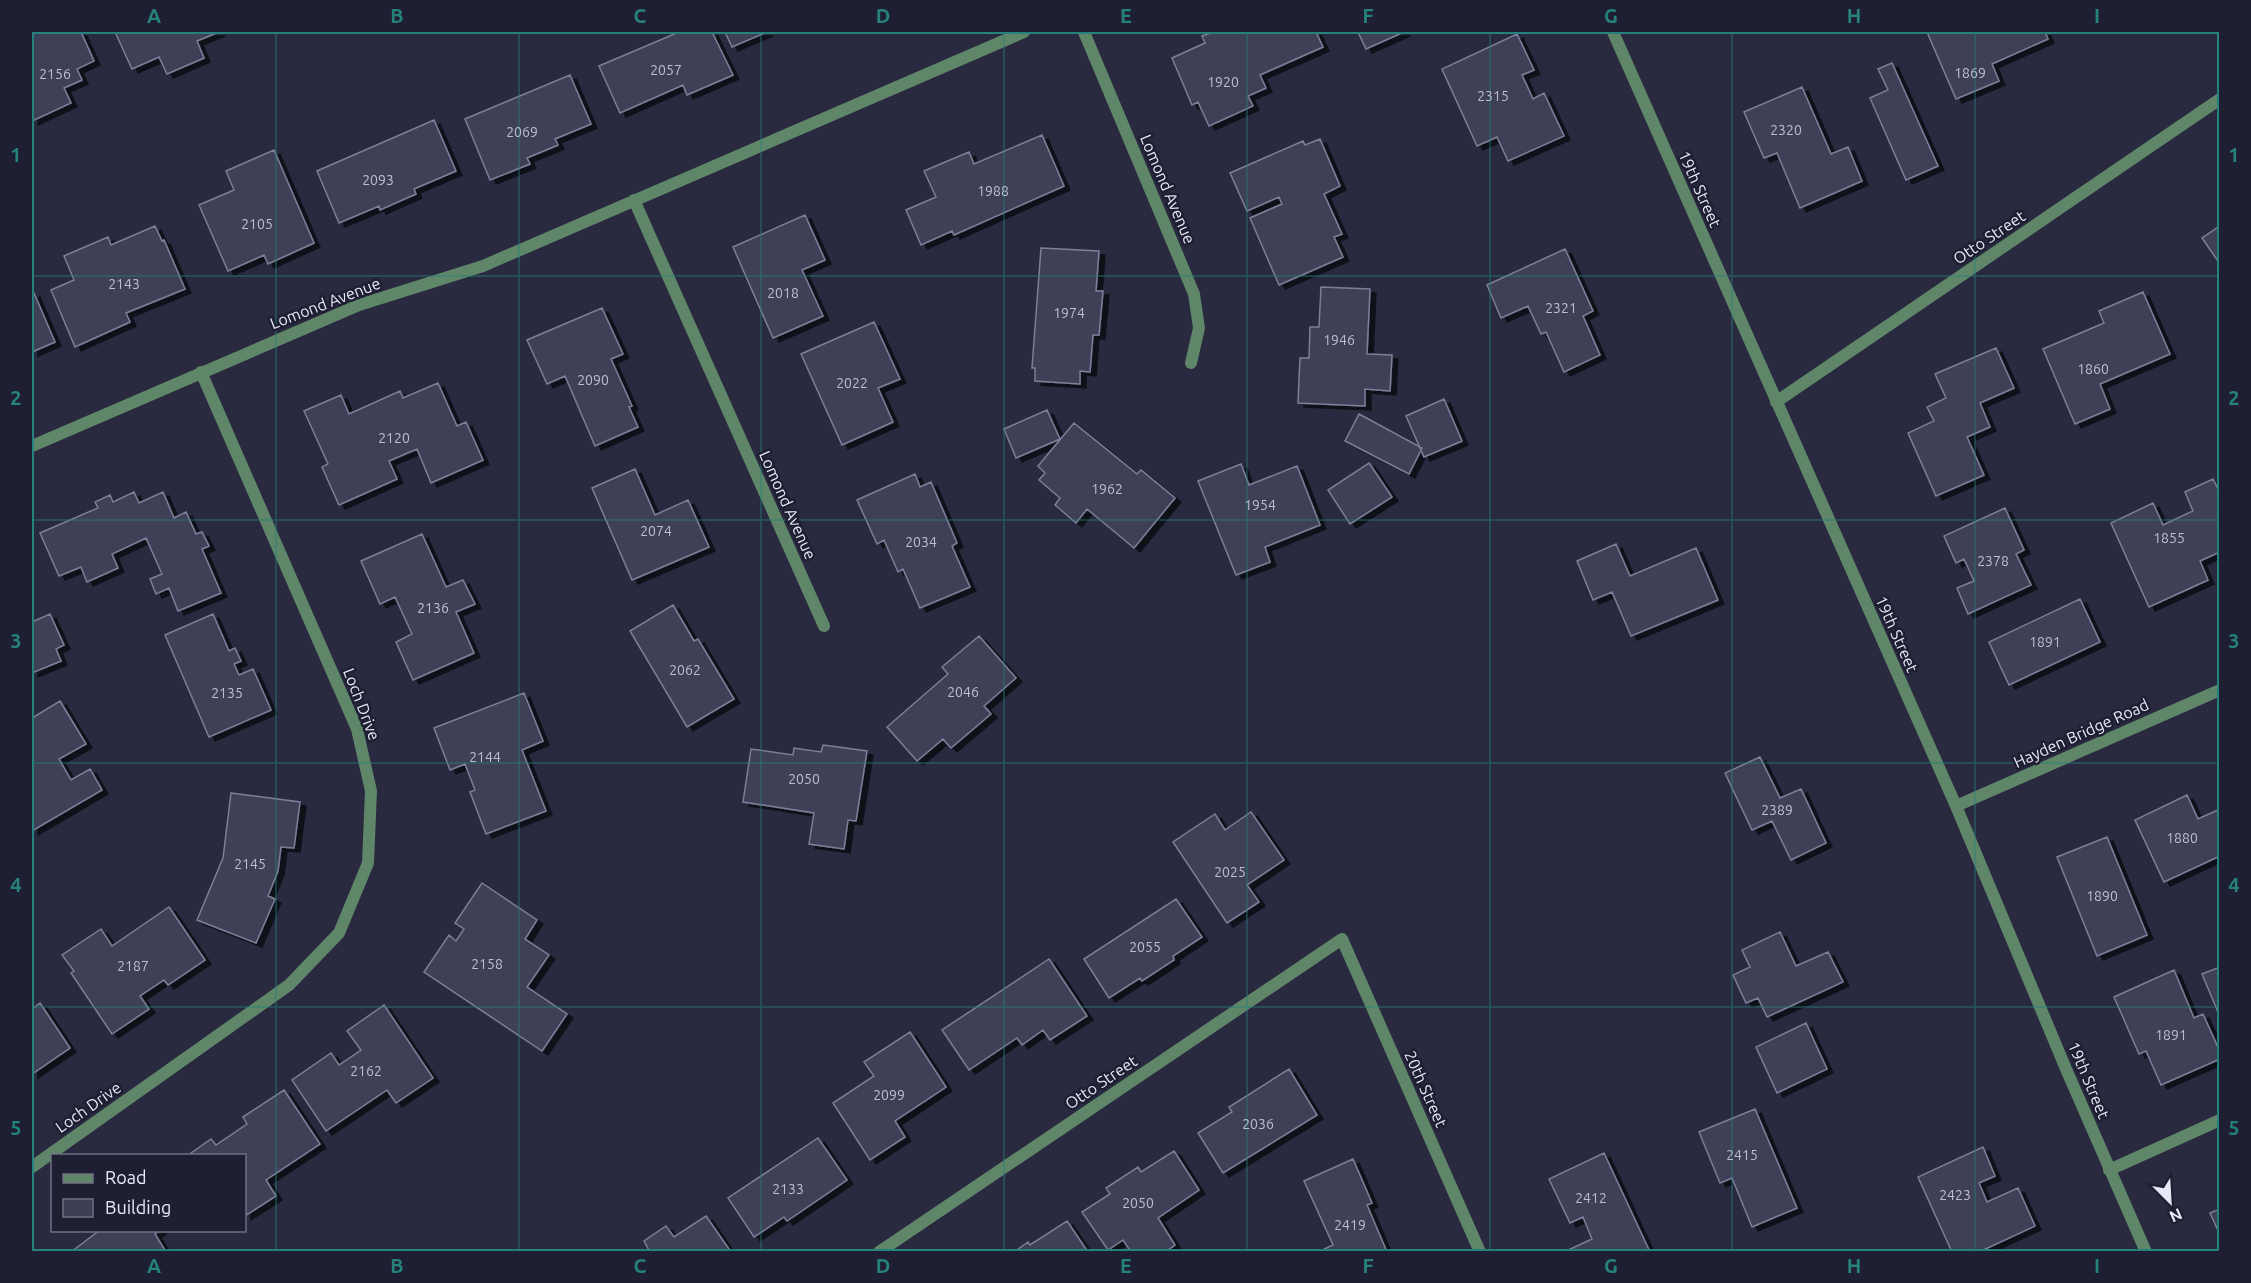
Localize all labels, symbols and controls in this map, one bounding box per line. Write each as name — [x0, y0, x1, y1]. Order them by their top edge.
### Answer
text: A — [147, 4, 161, 27]
text: B — [390, 4, 404, 27]
text: C — [634, 4, 647, 27]
text: D — [876, 4, 890, 27]
text: E — [1120, 4, 1132, 27]
text: F — [1362, 4, 1374, 27]
text: G — [1604, 4, 1618, 27]
text: H — [1847, 4, 1861, 27]
text: I — [2094, 4, 2100, 27]
house number: 2057 — [650, 62, 682, 78]
house number: 1869 — [1954, 65, 1986, 81]
house number: 2156 — [39, 66, 71, 82]
house number: 1920 — [1207, 74, 1239, 90]
house number: 2315 — [1477, 88, 1509, 104]
house number: 2320 — [1770, 122, 1802, 138]
house number: 2069 — [506, 124, 538, 140]
street label: Lomond Avenue — [1137, 132, 1199, 246]
text: 1 — [10, 143, 22, 166]
text: 1 — [2228, 143, 2240, 166]
street label: 19th Street — [1675, 148, 1725, 231]
house number: 2093 — [362, 172, 394, 188]
house number: 1988 — [977, 183, 1009, 199]
street label: Otto Street — [1950, 206, 2029, 268]
house number: 2105 — [241, 216, 273, 232]
street label: Lomond Avenue — [267, 274, 383, 332]
house number: 2143 — [108, 276, 140, 292]
house number: 2018 — [767, 285, 799, 301]
house number: 2321 — [1545, 300, 1577, 316]
house number: 1974 — [1053, 305, 1085, 321]
house number: 1946 — [1323, 332, 1355, 348]
house number: 1860 — [2077, 361, 2109, 377]
house number: 2090 — [577, 372, 609, 388]
house number: 2022 — [836, 375, 868, 391]
text: 2 — [10, 386, 22, 409]
text: 2 — [2228, 386, 2240, 409]
house number: 2120 — [378, 430, 410, 446]
street label: Lomond Avenue — [756, 448, 820, 562]
house number: 1962 — [1091, 481, 1123, 497]
house number: 1954 — [1244, 497, 1276, 513]
house number: 2074 — [640, 523, 672, 539]
house number: 1855 — [2153, 530, 2185, 546]
house number: 2034 — [905, 534, 937, 550]
house number: 2378 — [1977, 553, 2009, 569]
street label: 19th Street — [1872, 593, 1922, 676]
house number: 2136 — [417, 600, 449, 616]
text: 3 — [10, 629, 22, 652]
text: 3 — [2228, 629, 2240, 652]
house number: 1891 — [2029, 634, 2061, 650]
house number: 2062 — [669, 662, 701, 678]
street label: Loch Drive — [340, 665, 384, 743]
house number: 2046 — [947, 684, 979, 700]
house number: 2135 — [211, 685, 243, 701]
street label: Hayden Bridge Road — [2011, 695, 2151, 771]
house number: 2144 — [469, 749, 501, 765]
house number: 2050 — [788, 771, 820, 787]
house number: 2389 — [1761, 802, 1793, 818]
house number: 1880 — [2166, 830, 2198, 846]
house number: 2145 — [234, 856, 266, 872]
house number: 2025 — [1214, 864, 1246, 880]
text: 4 — [10, 873, 22, 896]
text: 4 — [2228, 873, 2240, 896]
house number: 1890 — [2086, 888, 2118, 904]
house number: 2055 — [1129, 939, 1161, 955]
house number: 2158 — [471, 956, 503, 972]
house number: 2187 — [117, 958, 149, 974]
house number: 1891 — [2155, 1027, 2187, 1043]
street label: 19th Street — [2065, 1039, 2114, 1122]
street label: 20th Street — [1401, 1048, 1451, 1131]
street label: Otto Street — [1062, 1051, 1141, 1113]
house number: 2162 — [350, 1063, 382, 1079]
street label: Loch Drive — [52, 1078, 124, 1136]
house number: 2099 — [873, 1087, 905, 1103]
text: 5 — [10, 1116, 22, 1139]
house number: 2036 — [1242, 1116, 1274, 1132]
text: 5 — [2228, 1116, 2240, 1139]
house number: 2415 — [1726, 1147, 1758, 1163]
legend — [51, 1154, 246, 1232]
text: Road — [105, 1167, 147, 1187]
north arrow — [2140, 1172, 2200, 1232]
house number: 2133 — [772, 1181, 804, 1197]
house number: 2423 — [1939, 1187, 1971, 1203]
house number: 2412 — [1575, 1190, 1607, 1206]
house number: 2050 — [1122, 1195, 1154, 1211]
text: Building — [105, 1197, 171, 1217]
text: N — [2167, 1205, 2185, 1226]
house number: 2419 — [1334, 1217, 1366, 1233]
text: A — [147, 1254, 161, 1277]
text: B — [390, 1254, 404, 1277]
text: C — [634, 1254, 647, 1277]
text: D — [876, 1254, 890, 1277]
text: E — [1120, 1254, 1132, 1277]
text: F — [1362, 1254, 1374, 1277]
text: G — [1604, 1254, 1618, 1277]
text: H — [1847, 1254, 1861, 1277]
text: I — [2094, 1254, 2100, 1277]

